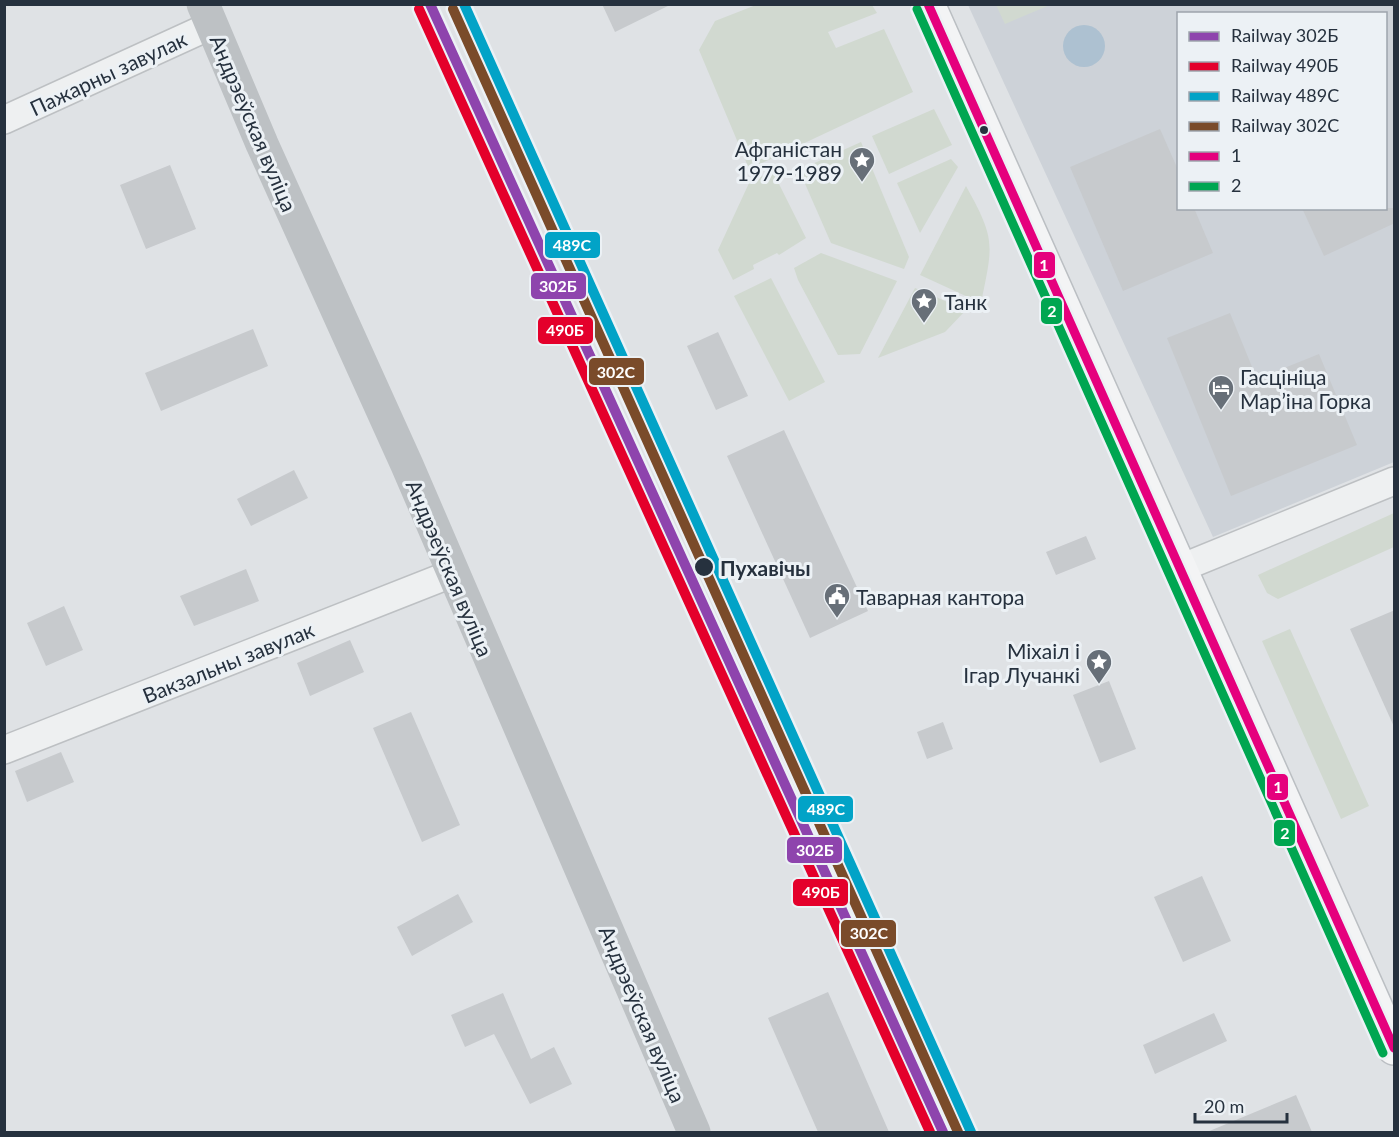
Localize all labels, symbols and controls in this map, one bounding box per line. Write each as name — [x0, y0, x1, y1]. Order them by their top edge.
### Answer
legend — [1177, 12, 1387, 210]
text: Railway 302Б — [1231, 24, 1338, 46]
street label: Пажарны завулак — [26, 26, 190, 120]
street label: Андрэеўская вуліца — [205, 31, 303, 215]
text: Railway 490Б — [1231, 54, 1338, 76]
text: Railway 489С — [1231, 84, 1339, 106]
text: Railway 302С — [1231, 114, 1339, 136]
unlabelled marker — [978, 124, 990, 136]
place label: Афганістан 1979-1989 — [735, 136, 842, 185]
text: 1 — [1231, 144, 1241, 166]
place icon: Афганістан 1979-1989 — [847, 145, 877, 183]
text: 2 — [1231, 174, 1241, 196]
line badge: 489С — [544, 231, 601, 259]
text: 489С — [553, 235, 592, 254]
line badge: 1 — [1033, 251, 1056, 279]
text: 1 — [1039, 255, 1049, 274]
line badge: 302Б — [530, 272, 587, 300]
text: 302Б — [539, 276, 577, 295]
place icon: Танк — [909, 286, 939, 324]
place label: Танк — [944, 289, 987, 314]
line badge: 2 — [1040, 297, 1063, 325]
text: 2 — [1047, 301, 1057, 320]
line badge: 490Б — [537, 316, 594, 345]
text: 490Б — [546, 320, 584, 339]
line badge: 302С — [588, 357, 645, 386]
text: 302С — [597, 362, 636, 381]
place label: Гасцініца Марʼіна Горка — [1240, 364, 1371, 413]
hotel icon: Гасцініца Марʼіна Горка — [1206, 373, 1236, 411]
street label: Андрэеўская вуліца — [401, 476, 499, 660]
place label: Пухавічы — [720, 555, 811, 580]
marker: Пухавічы — [693, 556, 715, 578]
public building icon: Таварная кантора — [822, 581, 852, 619]
place label: Таварная кантора — [856, 584, 1024, 609]
street label: Вакзальны завулак — [139, 616, 318, 708]
place label: Міхаіл і Ігар Лучанкі — [963, 638, 1080, 687]
place icon: Міхаіл і Ігар Лучанкі — [1084, 647, 1114, 685]
line badge: 1 — [1266, 773, 1289, 801]
text: 1 — [1273, 777, 1283, 796]
line badge: 489С — [797, 795, 854, 823]
text: 489С — [807, 799, 846, 818]
line badge: 2 — [1273, 819, 1296, 847]
text: 2 — [1280, 823, 1290, 842]
line badge: 302Б — [786, 836, 843, 864]
text: 302Б — [796, 840, 834, 859]
line badge: 490Б — [792, 878, 849, 907]
text: 490Б — [802, 882, 840, 901]
line badge: 302С — [840, 919, 897, 948]
street label: Андрэеўская вуліца — [594, 922, 692, 1106]
text: 302С — [850, 923, 889, 942]
scale bar — [1195, 1086, 1286, 1124]
text: 20 m — [1204, 1095, 1244, 1117]

